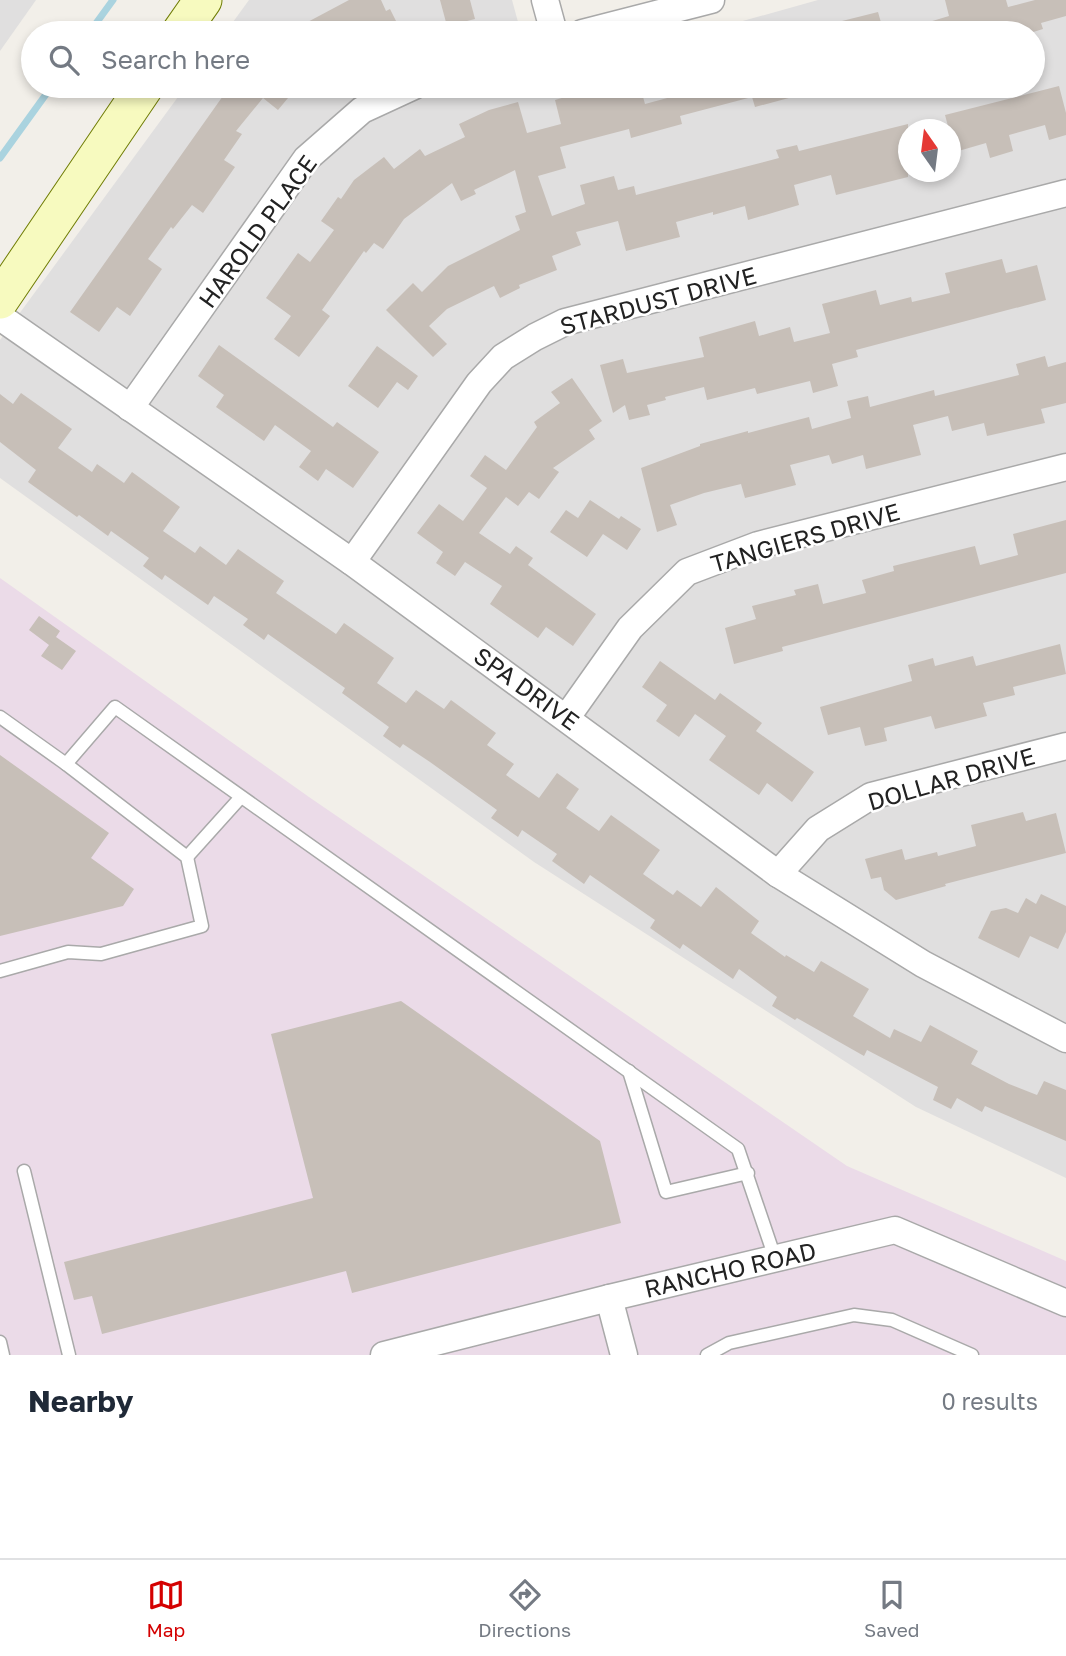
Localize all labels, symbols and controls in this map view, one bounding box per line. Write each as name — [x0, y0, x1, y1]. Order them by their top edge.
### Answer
search box — [21, 21, 1045, 98]
icon: search — [45, 41, 83, 79]
text: Search here — [101, 44, 250, 75]
north arrow — [898, 119, 961, 182]
street label: HAROLD PLACE — [192, 149, 322, 313]
street label: STARDUST DRIVE — [557, 260, 759, 340]
street label: TANGIERS DRIVE — [707, 496, 903, 578]
street label: SPA DRIVE — [469, 640, 585, 736]
street label: DOLLAR DRIVE — [864, 740, 1038, 816]
street label: RANCHO ROAD — [641, 1235, 819, 1303]
text: Nearby — [28, 1383, 133, 1419]
text: 0 results — [942, 1387, 1038, 1415]
tab: Map — [146, 1576, 185, 1641]
tab: Directions — [478, 1576, 571, 1641]
tab: Saved — [864, 1576, 920, 1641]

